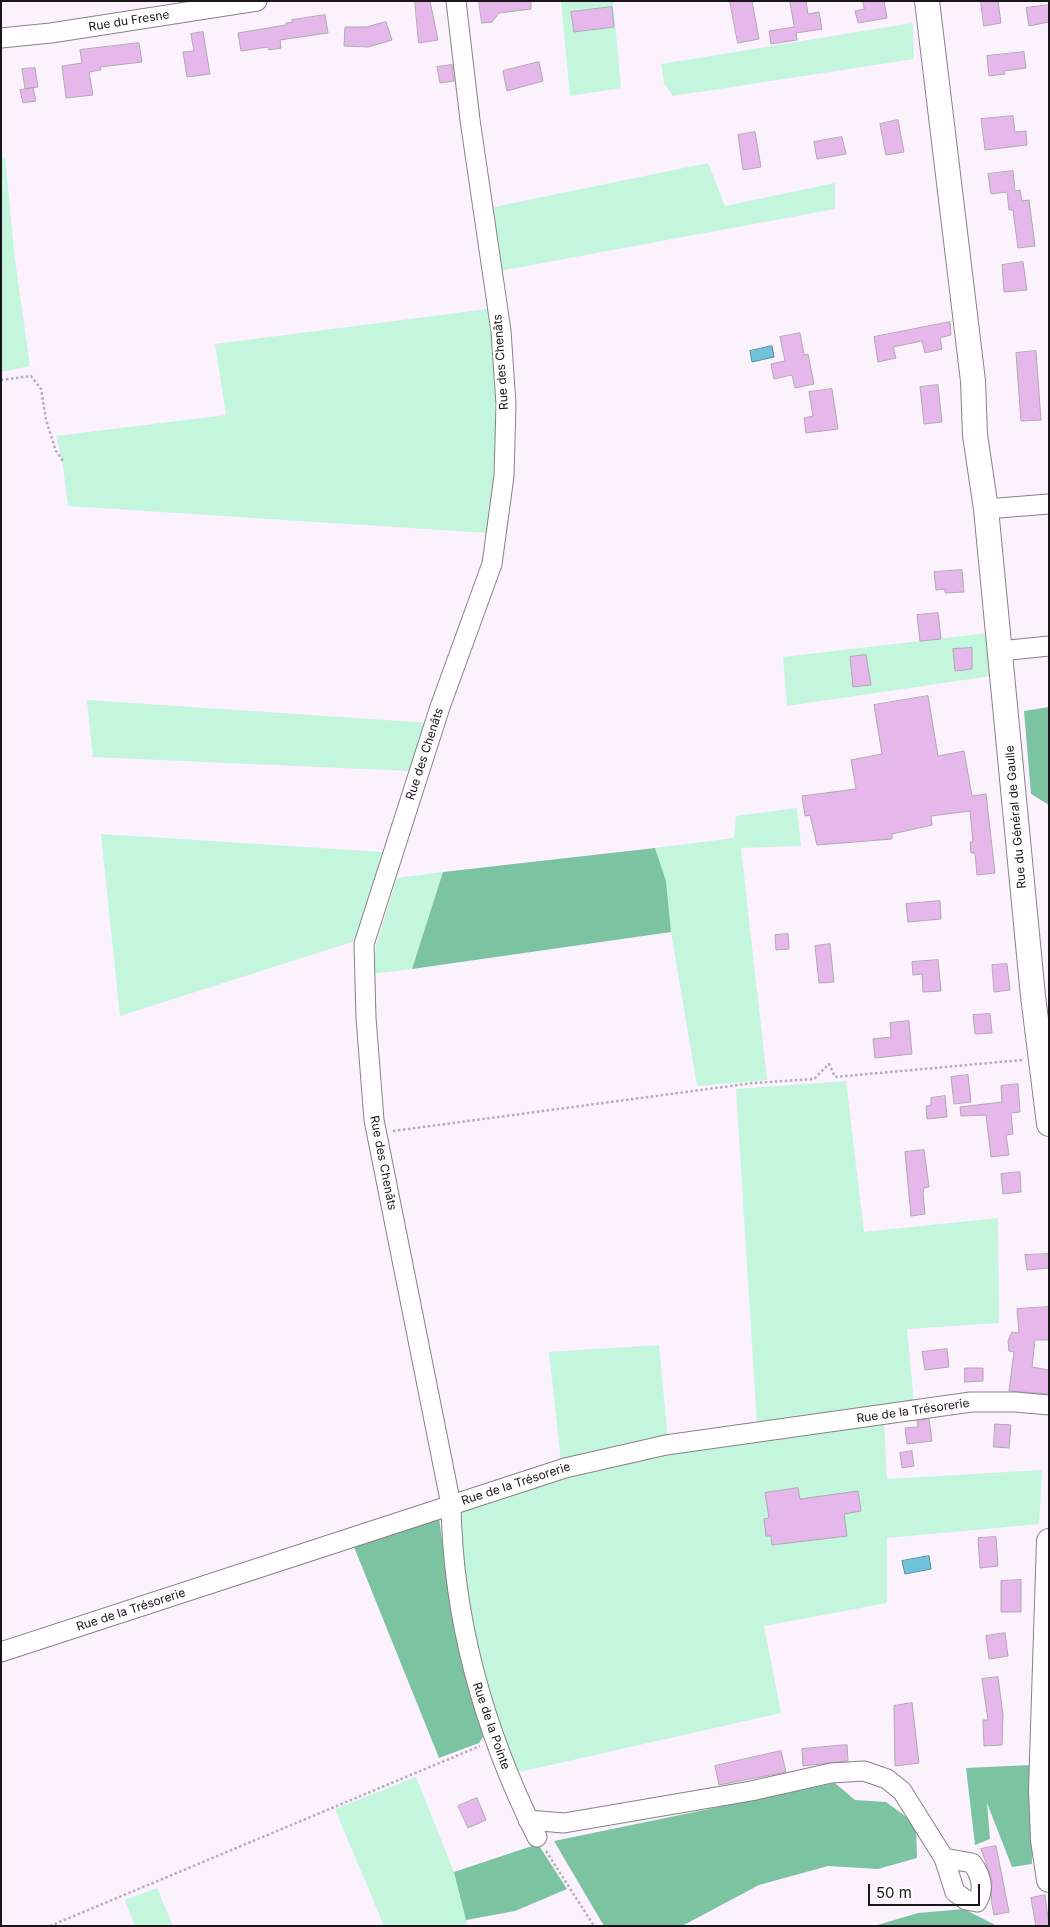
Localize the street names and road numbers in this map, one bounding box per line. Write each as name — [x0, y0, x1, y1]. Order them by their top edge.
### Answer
street label: Rue du Fresne — [88, 8, 170, 34]
street label: Rue des Chenâts — [490, 314, 512, 410]
street label: Rue des Chenâts — [403, 706, 447, 802]
street label: Rue du Général de Gaulle — [1003, 745, 1029, 889]
street label: Rue des Chenâts — [367, 1114, 399, 1212]
street label: Rue de la Trésorerie — [856, 1396, 970, 1426]
street label: Rue de la Trésorerie — [460, 1460, 572, 1508]
street label: Rue de la Trésorerie — [75, 1586, 187, 1634]
street label: Rue de la Pointe — [469, 1680, 513, 1772]

